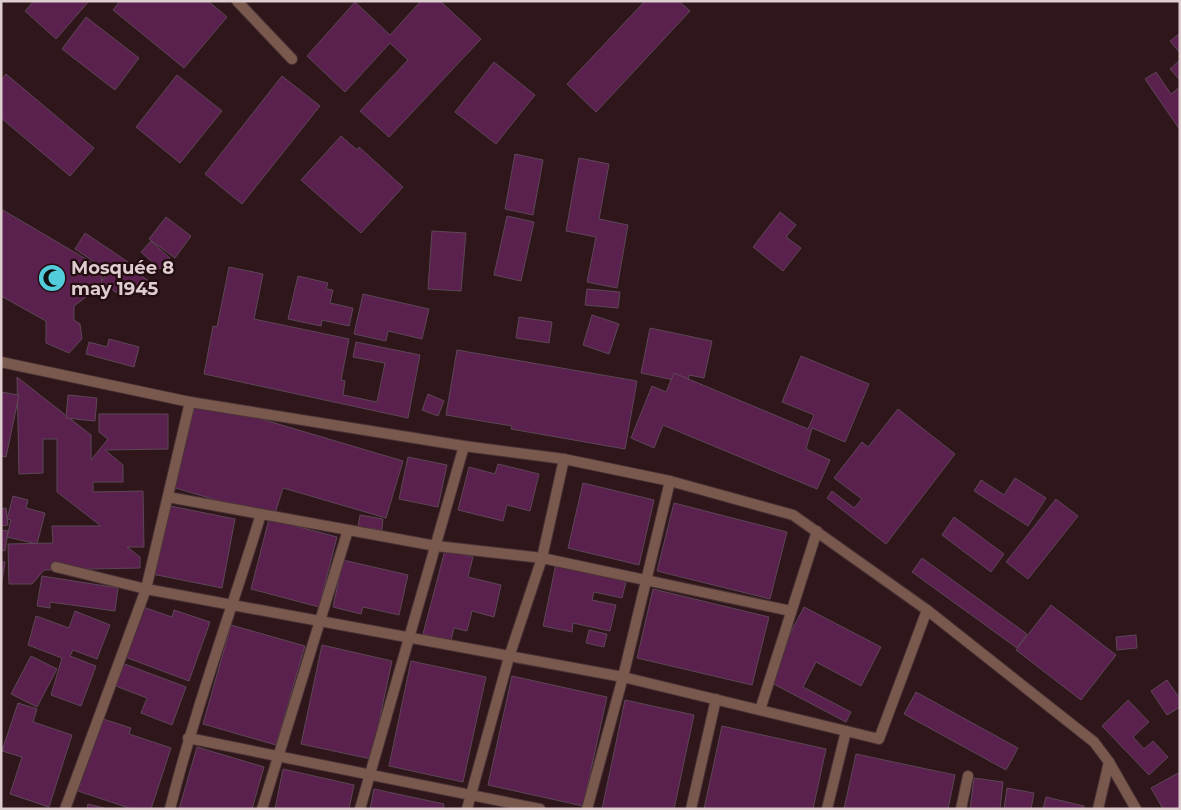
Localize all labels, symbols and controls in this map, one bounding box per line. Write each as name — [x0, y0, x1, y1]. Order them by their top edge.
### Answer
place label: Mosquée 8 may 1945 — [71, 257, 174, 300]
mosque icon: Mosquée 8 may 1945 — [37, 263, 67, 293]

